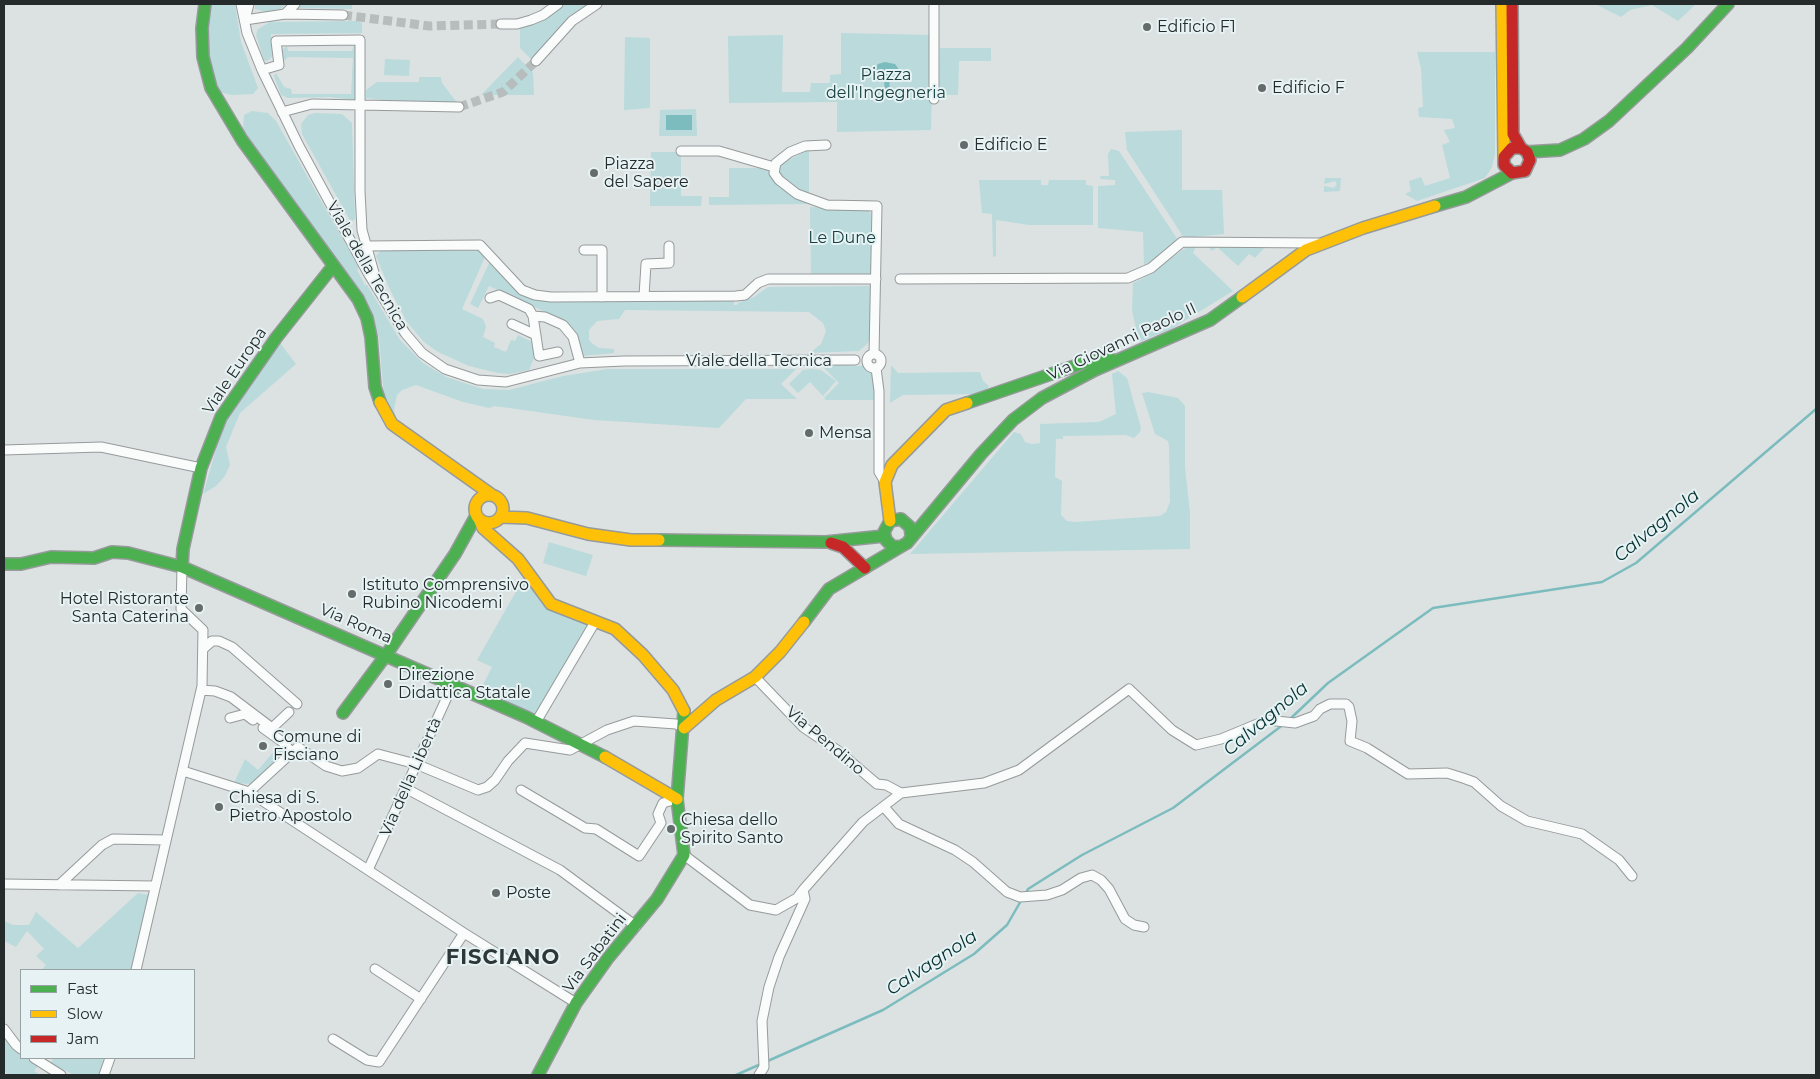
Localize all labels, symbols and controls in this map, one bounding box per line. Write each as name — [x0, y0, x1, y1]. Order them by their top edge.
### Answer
place label: Edificio F1 — [1157, 17, 1236, 37]
marker: Edificio F1 — [1141, 21, 1153, 33]
park label: Piazza dell'Ingegneria — [826, 65, 946, 103]
place label: Edificio F — [1272, 78, 1345, 98]
marker: Edificio F — [1256, 82, 1268, 94]
place label: Edificio E — [974, 135, 1047, 155]
marker: Edificio E — [958, 139, 970, 151]
place label: Piazza del Sapere — [604, 154, 689, 192]
marker: Piazza del Sapere — [588, 167, 600, 179]
street label: Viale della Tecnica — [322, 198, 412, 334]
park label: Le Dune — [808, 228, 876, 248]
street label: Via Giovanni Paolo II — [1044, 299, 1200, 385]
street label: Viale Europa — [199, 324, 271, 418]
street label: Viale della Tecnica — [686, 351, 832, 371]
place label: Mensa — [819, 423, 872, 443]
marker: Mensa — [803, 427, 815, 439]
water label: Calvagnola — [1610, 485, 1704, 567]
place label: Istituto Comprensivo Rubino Nicodemi — [362, 575, 529, 613]
marker: Istituto Comprensivo Rubino Nicodemi — [346, 588, 358, 600]
place label: Hotel Ristorante Santa Caterina — [60, 589, 189, 627]
street label: Via Roma — [317, 600, 395, 648]
marker: Hotel Ristorante Santa Caterina — [193, 602, 205, 614]
place label: Direzione Didattica Statale — [398, 665, 531, 703]
water label: Calvagnola — [1219, 677, 1313, 761]
marker: Direzione Didattica Statale — [382, 678, 394, 690]
street label: Via Pendino — [782, 703, 868, 779]
street label: Via della Libertà — [376, 715, 446, 839]
place label: Comune di Fisciano — [273, 727, 362, 765]
marker: Comune di Fisciano — [257, 740, 269, 752]
place label: Chiesa di S. Pietro Apostolo — [229, 788, 352, 826]
marker: Chiesa di S. Pietro Apostolo — [213, 801, 225, 813]
place label: Chiesa dello Spirito Santo — [681, 810, 783, 848]
marker: Chiesa dello Spirito Santo — [665, 823, 677, 835]
place label: Poste — [506, 883, 551, 903]
marker: Poste — [490, 887, 502, 899]
street label: Via Sabatini — [559, 910, 631, 996]
water label: Calvagnola — [882, 926, 982, 1000]
district label: FISCIANO — [445, 945, 561, 971]
legend — [20, 969, 195, 1059]
text: Fast — [67, 979, 98, 998]
text: Slow — [67, 1004, 103, 1023]
text: Jam — [67, 1029, 99, 1048]

